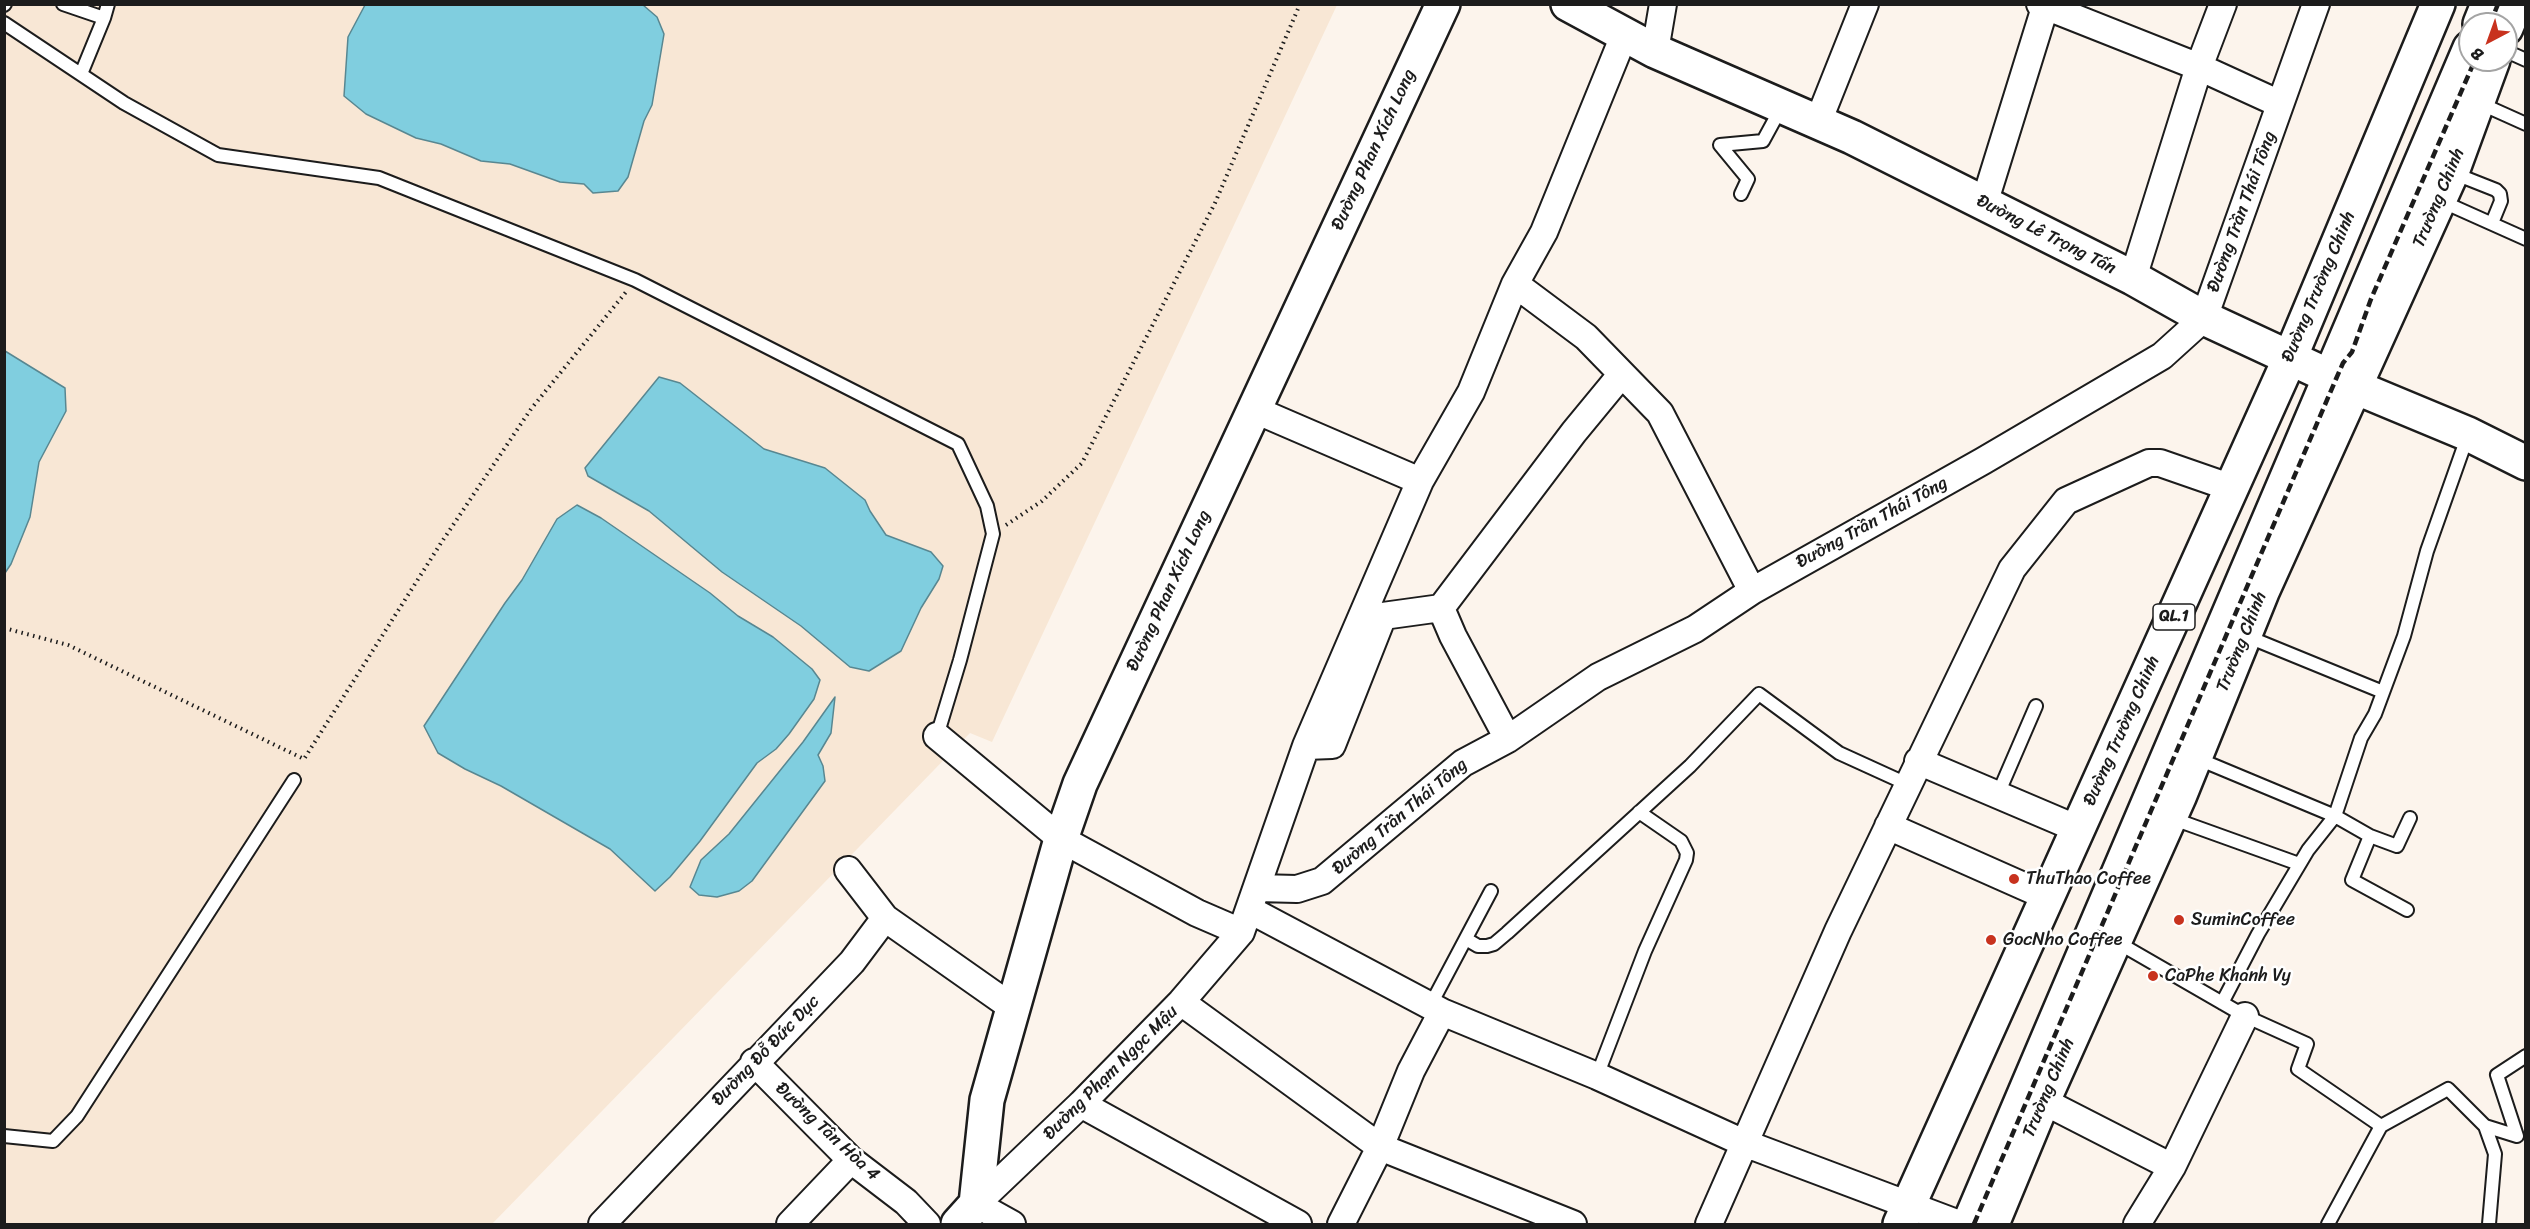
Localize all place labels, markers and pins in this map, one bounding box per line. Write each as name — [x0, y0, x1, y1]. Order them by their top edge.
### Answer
place label: ThuThao Coffee — [2026, 868, 2151, 890]
marker: ThuThao Coffee — [2007, 872, 2021, 886]
place label: SuminCoffee — [2191, 909, 2295, 931]
marker: SuminCoffee — [2172, 913, 2186, 927]
place label: GocNho Coffee — [2003, 929, 2123, 951]
marker: GocNho Coffee — [1984, 933, 1998, 947]
place label: CaPhe Khanh Vy — [2165, 965, 2291, 987]
marker: CaPhe Khanh Vy — [2146, 969, 2160, 983]

